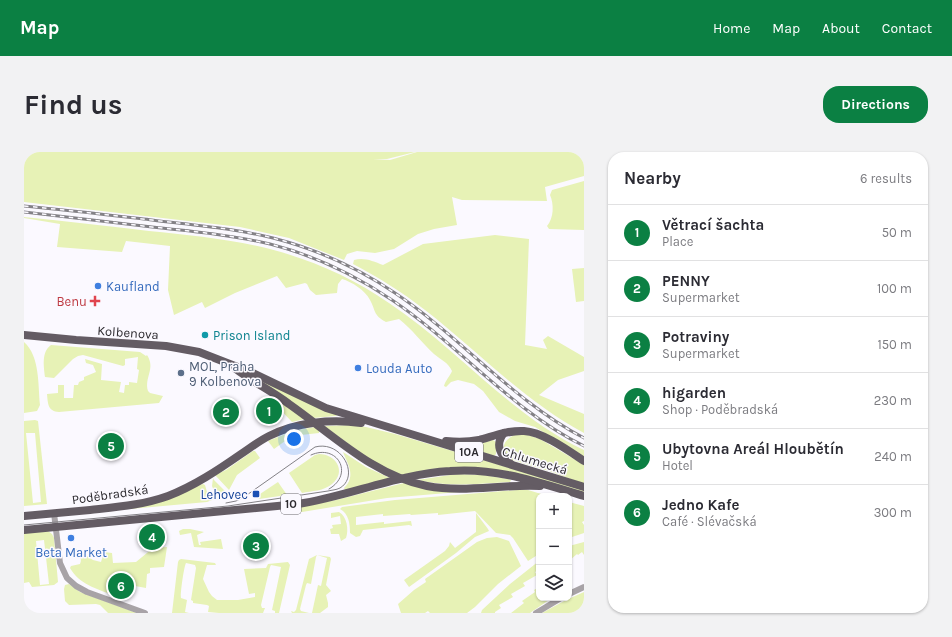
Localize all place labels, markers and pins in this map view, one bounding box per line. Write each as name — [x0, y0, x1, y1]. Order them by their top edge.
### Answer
place label: Kaufland — [106, 279, 160, 294]
marker: Kaufland — [93, 281, 103, 291]
place label: Benu — [57, 294, 87, 309]
marker: Benu — [90, 296, 100, 306]
place label: Prison Island — [213, 328, 290, 343]
marker: Prison Island — [200, 330, 210, 340]
place label: MOL, Praha 9 Kolbenova — [189, 359, 261, 389]
place label: Louda Auto — [366, 361, 432, 376]
marker: Louda Auto — [353, 363, 363, 373]
marker: MOL, Praha 9 Kolbenova — [176, 368, 186, 378]
pin: 1 — [256, 396, 282, 426]
pin: 2 — [213, 397, 239, 427]
pin: 5 — [98, 431, 124, 461]
place label: Lehovec — [200, 487, 248, 502]
marker: Lehovec — [251, 489, 261, 499]
pin: 4 — [139, 522, 165, 552]
pin: 3 — [243, 531, 269, 561]
marker: Beta Market — [66, 533, 76, 543]
place label: Beta Market — [35, 545, 107, 560]
pin: 6 — [108, 571, 134, 601]

